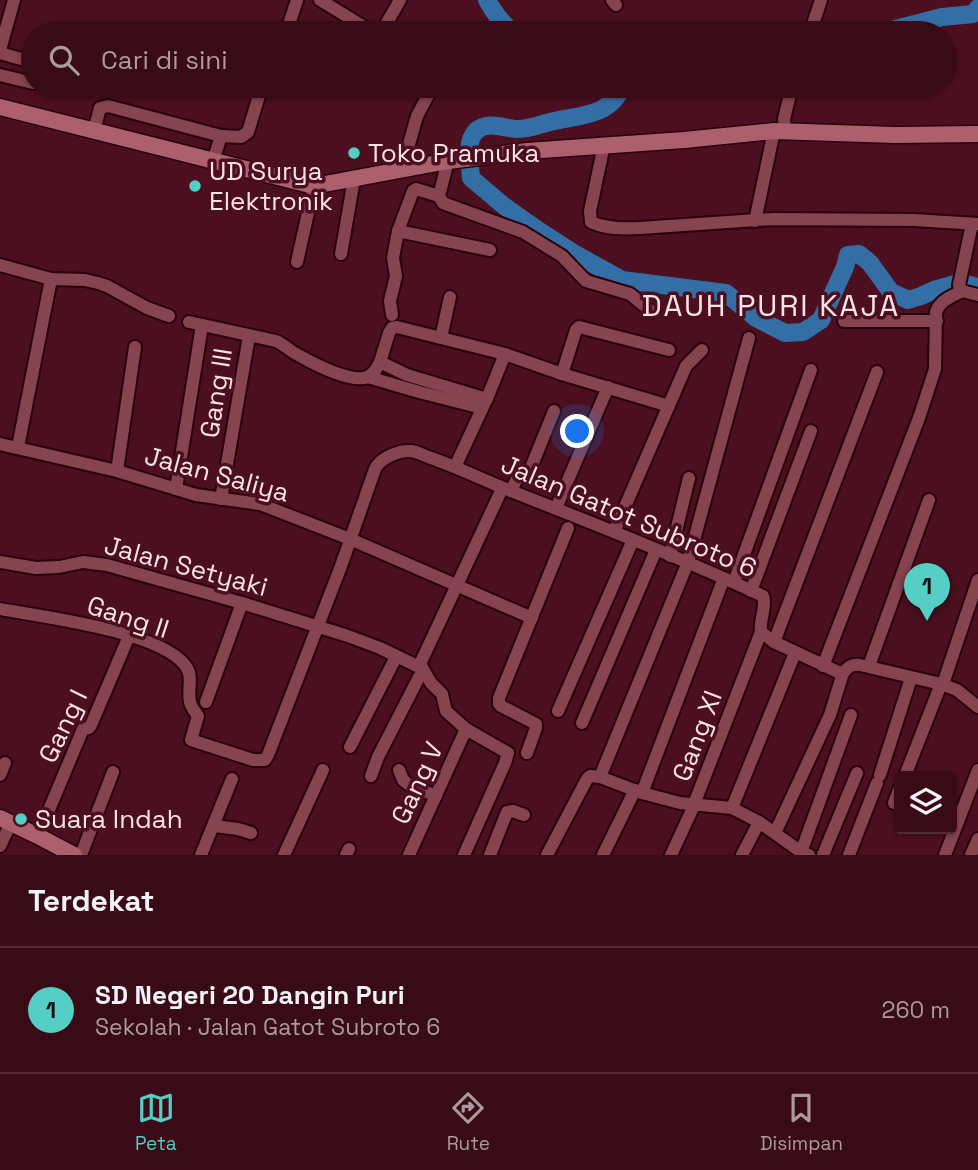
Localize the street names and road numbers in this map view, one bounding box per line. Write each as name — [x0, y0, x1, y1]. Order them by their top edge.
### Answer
street label: Gang III — [192, 346, 240, 440]
street label: Jalan Saliya — [141, 438, 293, 510]
street label: Jalan Gatot Subroto 6 — [496, 447, 762, 585]
street label: Jalan Setyaki — [101, 528, 271, 604]
street label: Gang II — [83, 588, 173, 646]
street label: Gang I — [31, 684, 95, 768]
street label: Gang XI — [664, 686, 730, 786]
street label: Gang V — [383, 736, 451, 830]

